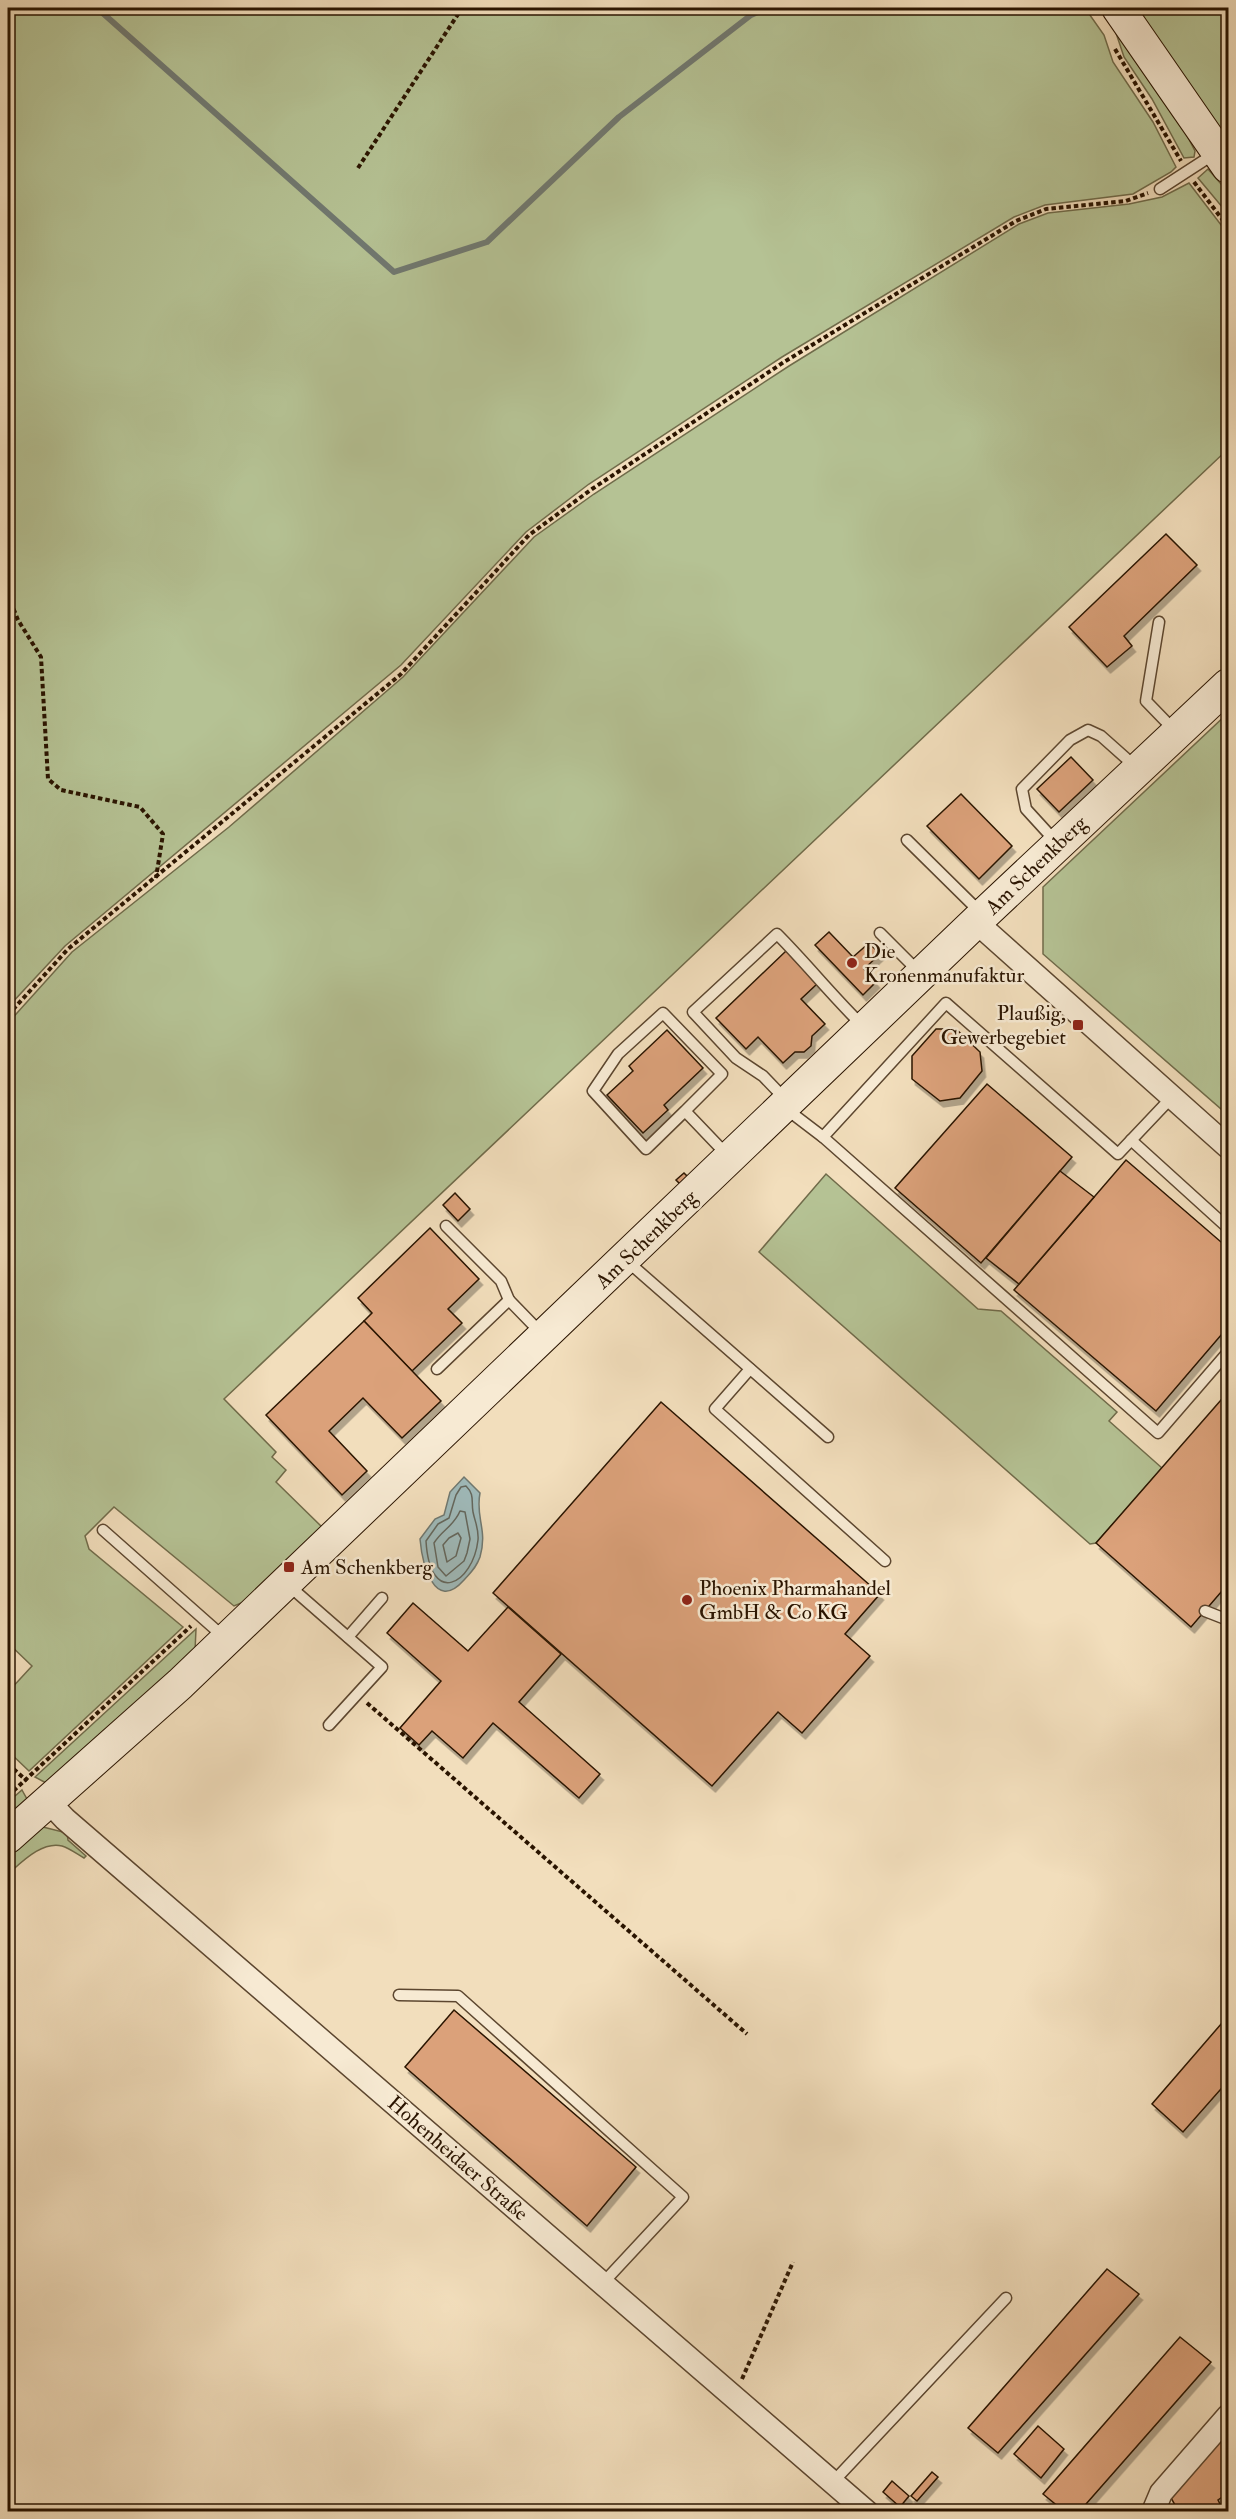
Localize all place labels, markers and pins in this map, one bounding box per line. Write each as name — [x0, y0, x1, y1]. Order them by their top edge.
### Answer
place label: Die Kronenmanufaktur — [864, 938, 1024, 989]
marker: Die Kronenmanufaktur — [845, 956, 859, 970]
place label: Plaußig, Gewerbegebiet — [941, 1000, 1066, 1051]
marker: Plaußig, Gewerbegebiet — [1071, 1018, 1085, 1032]
place label: Am Schenkberg — [300, 1554, 433, 1581]
marker: Am Schenkberg — [282, 1560, 296, 1574]
place label: Phoenix Pharmahandel GmbH & Co KG — [699, 1575, 892, 1626]
marker: Phoenix Pharmahandel GmbH & Co KG — [680, 1593, 694, 1607]

